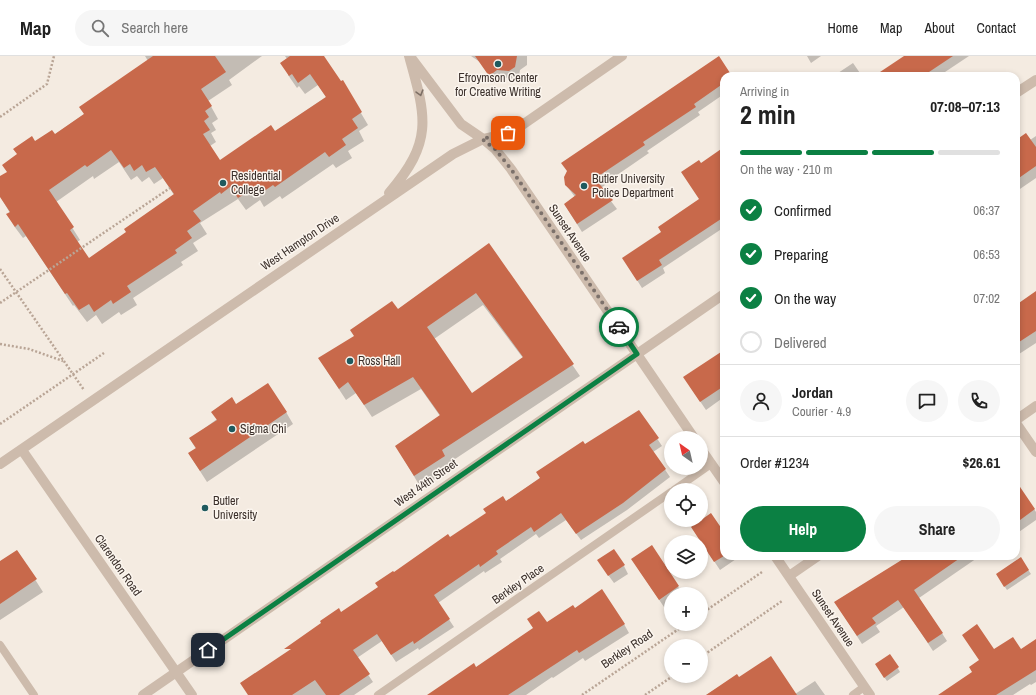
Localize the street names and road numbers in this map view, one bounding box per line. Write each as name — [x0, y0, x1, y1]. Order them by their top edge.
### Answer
street label: Sunset Avenue — [545, 201, 595, 265]
street label: West Hampton Drive — [258, 210, 342, 274]
street label: West 44th Street — [391, 455, 461, 511]
street label: Clarendon Road — [91, 531, 145, 599]
street label: Berkley Place — [489, 560, 547, 608]
street label: Sunset Avenue — [808, 586, 858, 650]
street label: Berkley Road — [598, 626, 656, 672]

